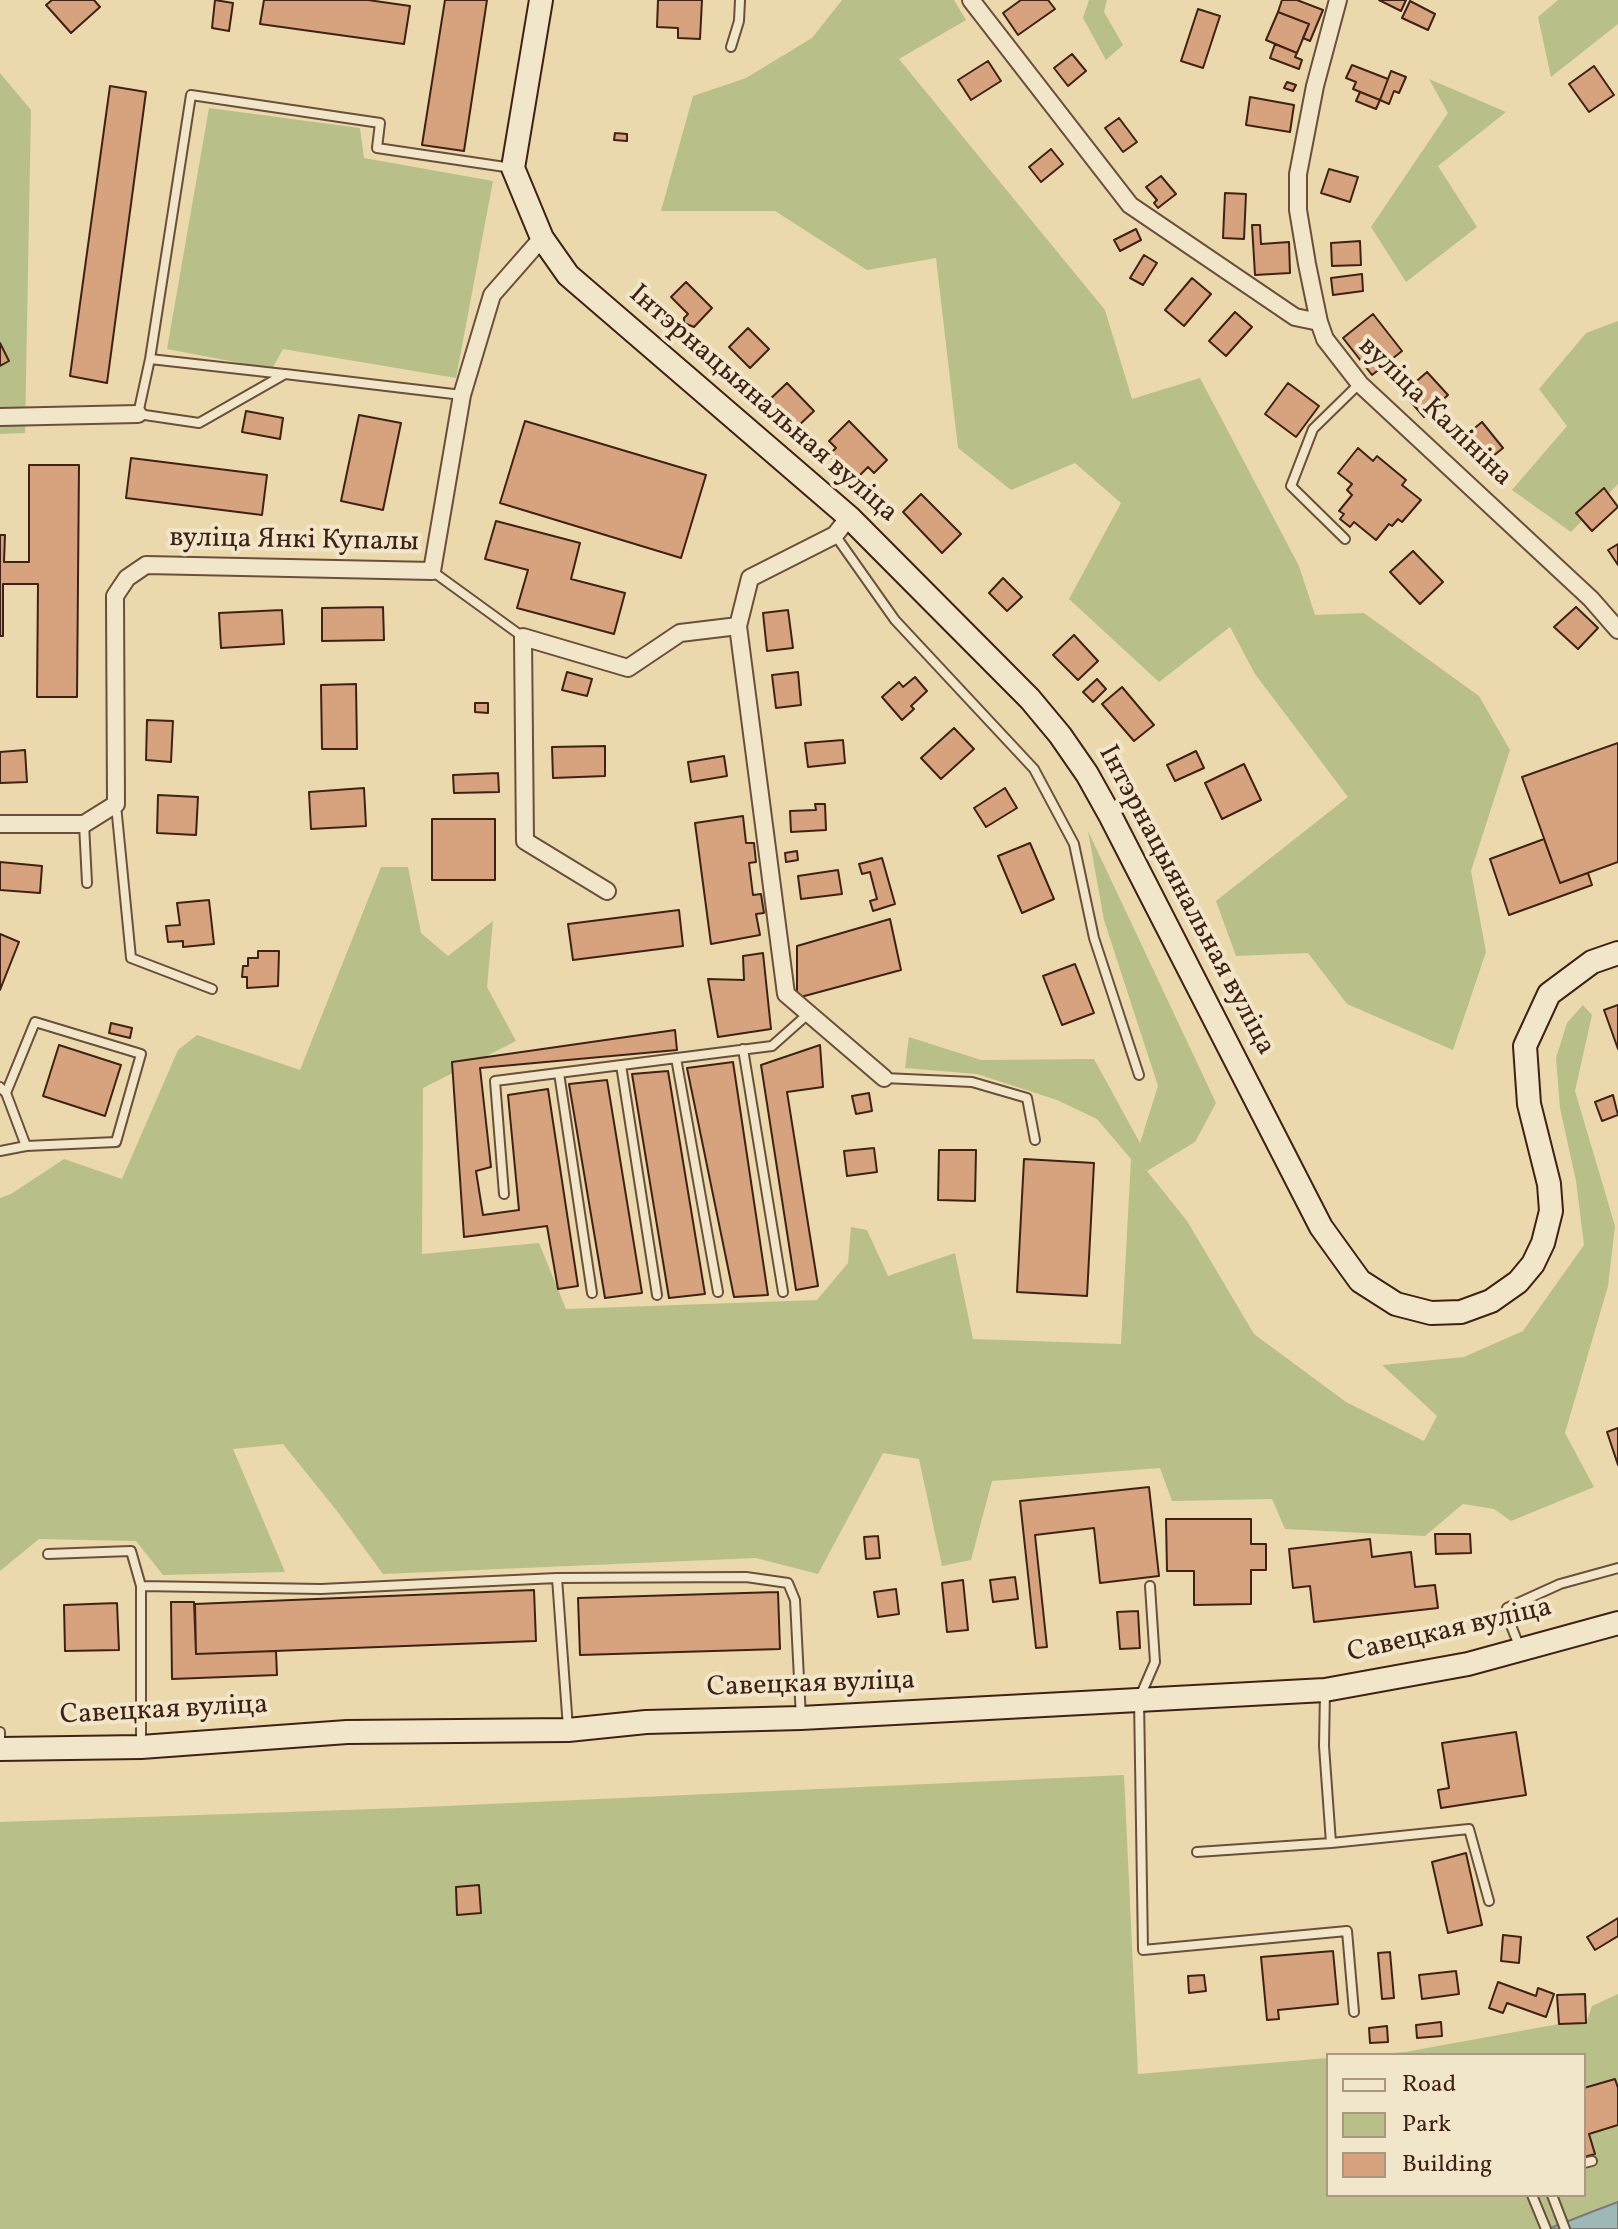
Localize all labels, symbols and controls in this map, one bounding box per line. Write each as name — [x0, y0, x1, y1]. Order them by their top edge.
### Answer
street label: Інтэрнацыянальная вуліца — [620, 279, 904, 531]
street label: вуліца Калініна — [1350, 331, 1518, 495]
street label: вуліца Янкі Купалы — [169, 523, 419, 561]
street label: Інтэрнацыянальная вуліца — [1089, 740, 1281, 1062]
street label: Савецкая вуліца — [1345, 1592, 1555, 1672]
street label: Савецкая вуліца — [706, 1666, 916, 1706]
street label: Савецкая вуліца — [59, 1690, 269, 1734]
legend — [1326, 2053, 1586, 2197]
text: Road — [1402, 2068, 1456, 2102]
text: Park — [1402, 2108, 1451, 2142]
text: Building — [1402, 2148, 1492, 2182]

